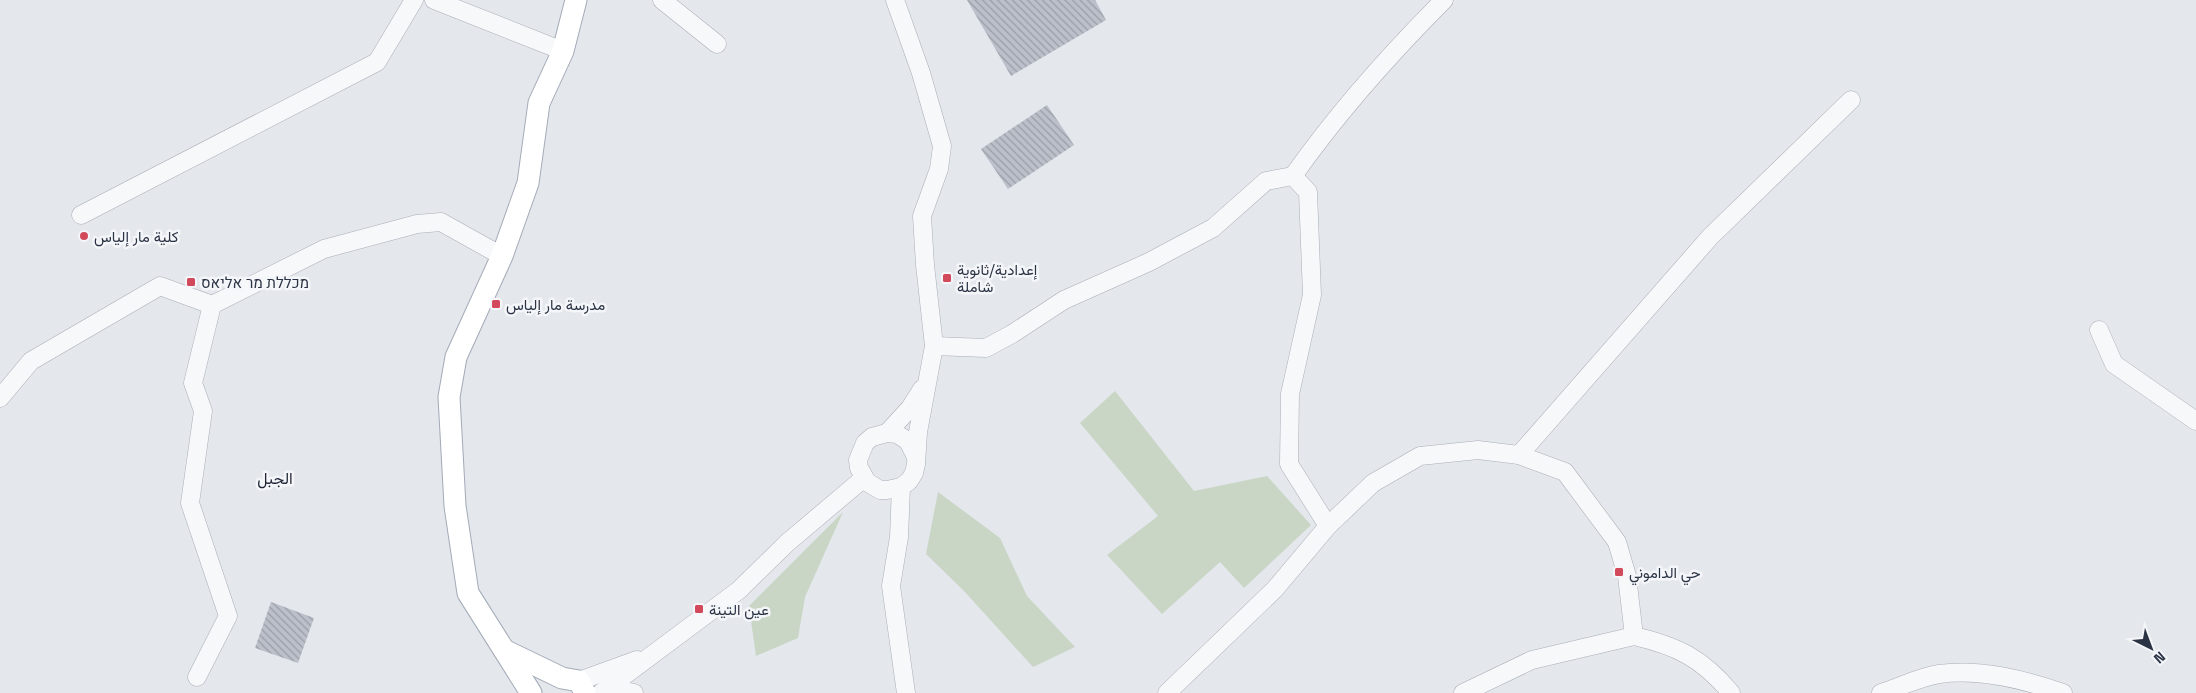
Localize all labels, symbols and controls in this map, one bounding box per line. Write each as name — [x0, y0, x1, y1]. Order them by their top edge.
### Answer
place label: كلية مار إلياس — [94, 227, 179, 247]
marker: كلية مار إلياس — [78, 230, 90, 242]
place label: إعدادية/ثانوية شاملة — [957, 260, 1038, 296]
marker: إعدادية/ثانوية شاملة — [941, 272, 953, 284]
place label: מכללת מר אליאס — [201, 273, 309, 292]
marker: מכללת מר אליאס — [185, 276, 197, 288]
place label: مدرسة مار إلياس — [506, 295, 605, 315]
marker: مدرسة مار إلياس — [490, 298, 502, 310]
district label: الجبل — [257, 468, 293, 489]
place label: حي الداموني — [1629, 563, 1701, 586]
marker: حي الداموني — [1613, 566, 1625, 578]
place label: عين التينة — [709, 600, 769, 620]
marker: عين التينة — [693, 603, 705, 615]
north arrow — [2126, 623, 2176, 673]
text: N — [2150, 648, 2169, 667]

